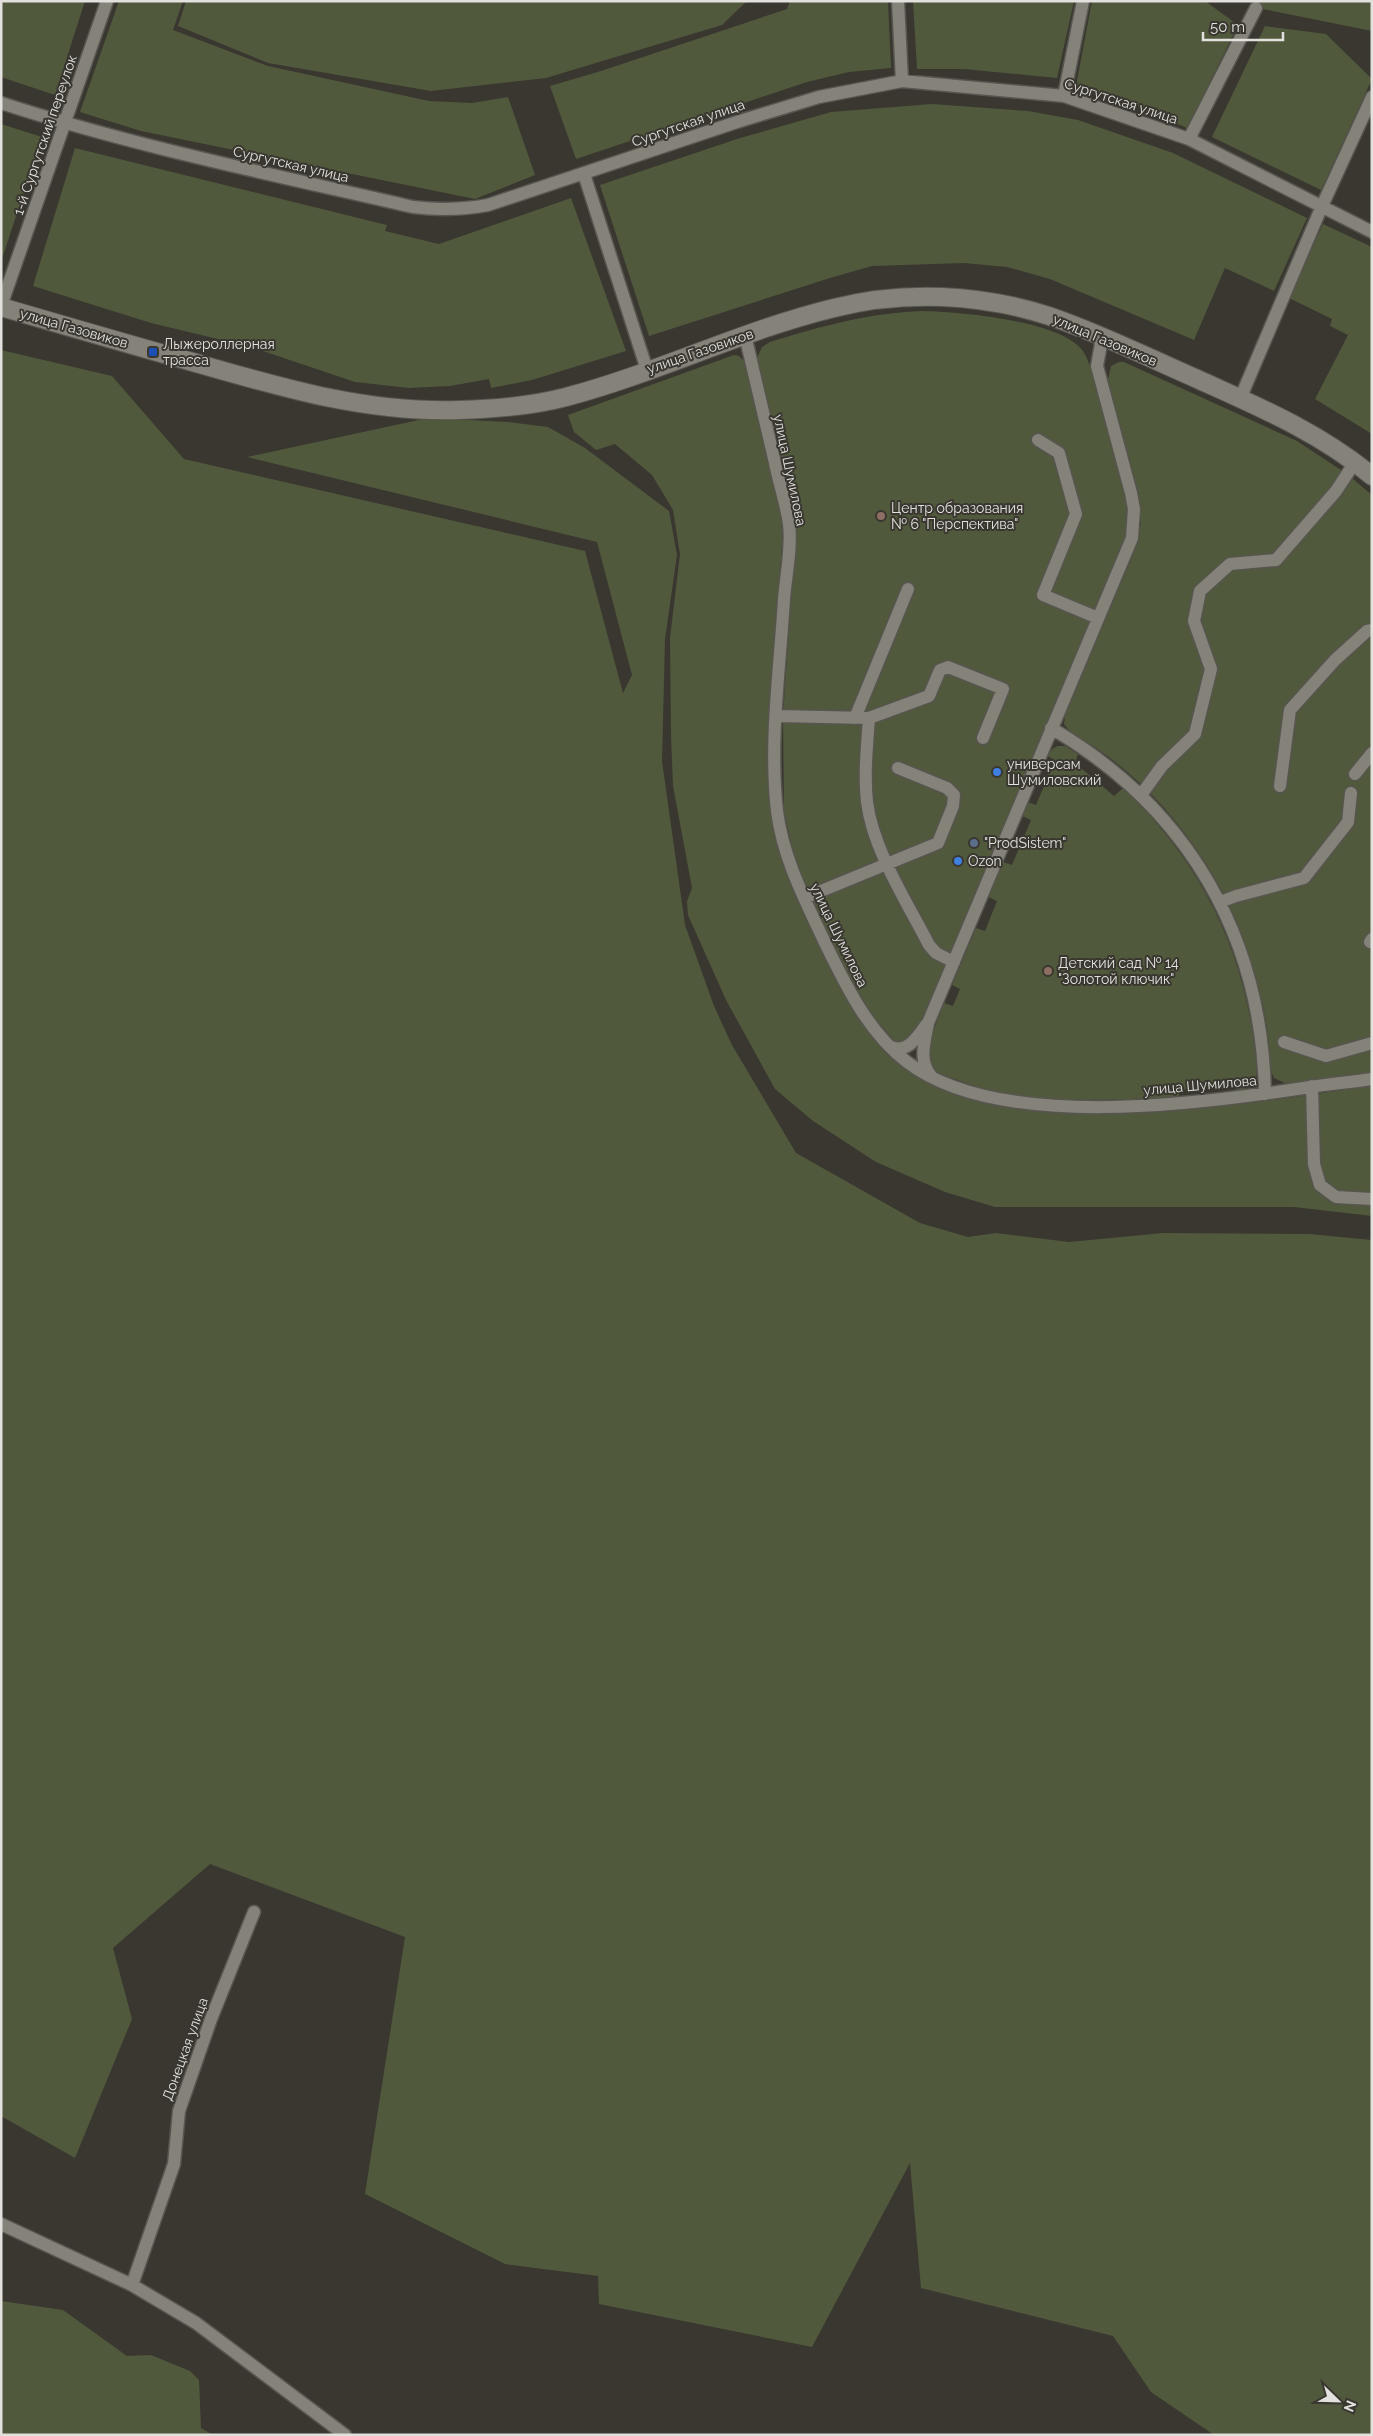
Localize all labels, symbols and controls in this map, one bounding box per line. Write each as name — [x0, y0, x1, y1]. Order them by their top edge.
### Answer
scale bar — [1203, 10, 1283, 42]
text: 50 m — [1210, 18, 1245, 36]
street label: 1-й Сургутский переулок — [10, 53, 80, 217]
street label: Сургутская улица — [1062, 75, 1180, 127]
street label: Сургутская улица — [629, 96, 747, 150]
street label: Сургутская улица — [232, 143, 350, 185]
street label: улица Газовиков — [18, 305, 130, 351]
street label: улица Газовиков — [1051, 311, 1159, 369]
street label: улица Газовиков — [645, 325, 755, 377]
place label: Лыжероллерная трасса — [163, 336, 275, 368]
marker: Лыжероллерная трасса — [147, 346, 159, 358]
street label: улица Шумилова — [770, 413, 810, 527]
place label: Центр образования № 6 "Перспектива" — [891, 500, 1023, 532]
marker: Центр образования № 6 "Перспектива" — [875, 510, 887, 522]
place label: универсам Шумиловский — [1007, 756, 1101, 788]
marker: универсам Шумиловский — [991, 766, 1003, 778]
place label: "ProdSistem" — [984, 835, 1066, 851]
marker: "ProdSistem" — [968, 837, 980, 849]
place label: Ozon — [968, 853, 1002, 869]
marker: Ozon — [952, 855, 964, 867]
street label: улица Шумилова — [807, 880, 871, 990]
place label: Детский сад № 14 "Золотой ключик" — [1058, 955, 1179, 987]
marker: Детский сад № 14 "Золотой ключик" — [1042, 965, 1054, 977]
street label: улица Шумилова — [1143, 1072, 1257, 1098]
street label: Донецкая улица — [159, 1995, 211, 2103]
north arrow — [1313, 2376, 1363, 2426]
text: N — [1341, 2398, 1359, 2414]

